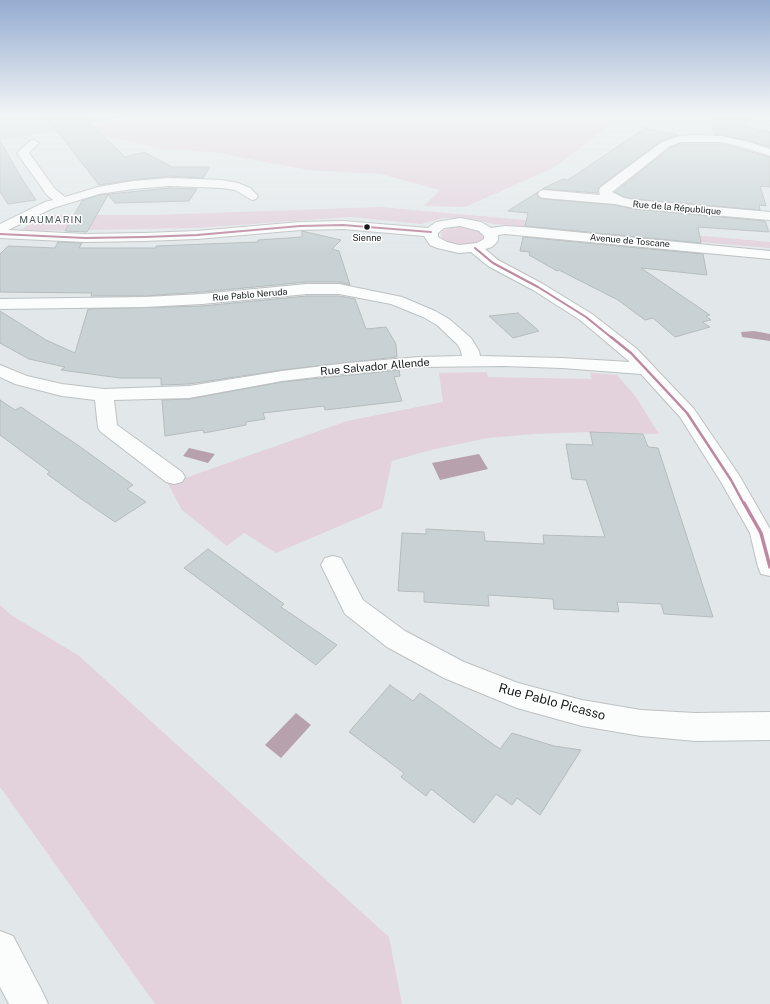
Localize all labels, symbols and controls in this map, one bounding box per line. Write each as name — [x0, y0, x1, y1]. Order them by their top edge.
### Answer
street label: Rue de la République — [632, 199, 722, 217]
district label: MAUMARIN — [19, 214, 83, 226]
marker: Sienne — [362, 222, 372, 232]
street label: Avenue de Toscane — [590, 232, 670, 250]
place label: Sienne — [353, 233, 381, 243]
street label: Rue Pablo Neruda — [212, 286, 288, 304]
street label: Rue Salvador Allende — [320, 356, 430, 378]
street label: Rue Pablo Picasso — [497, 680, 607, 724]

